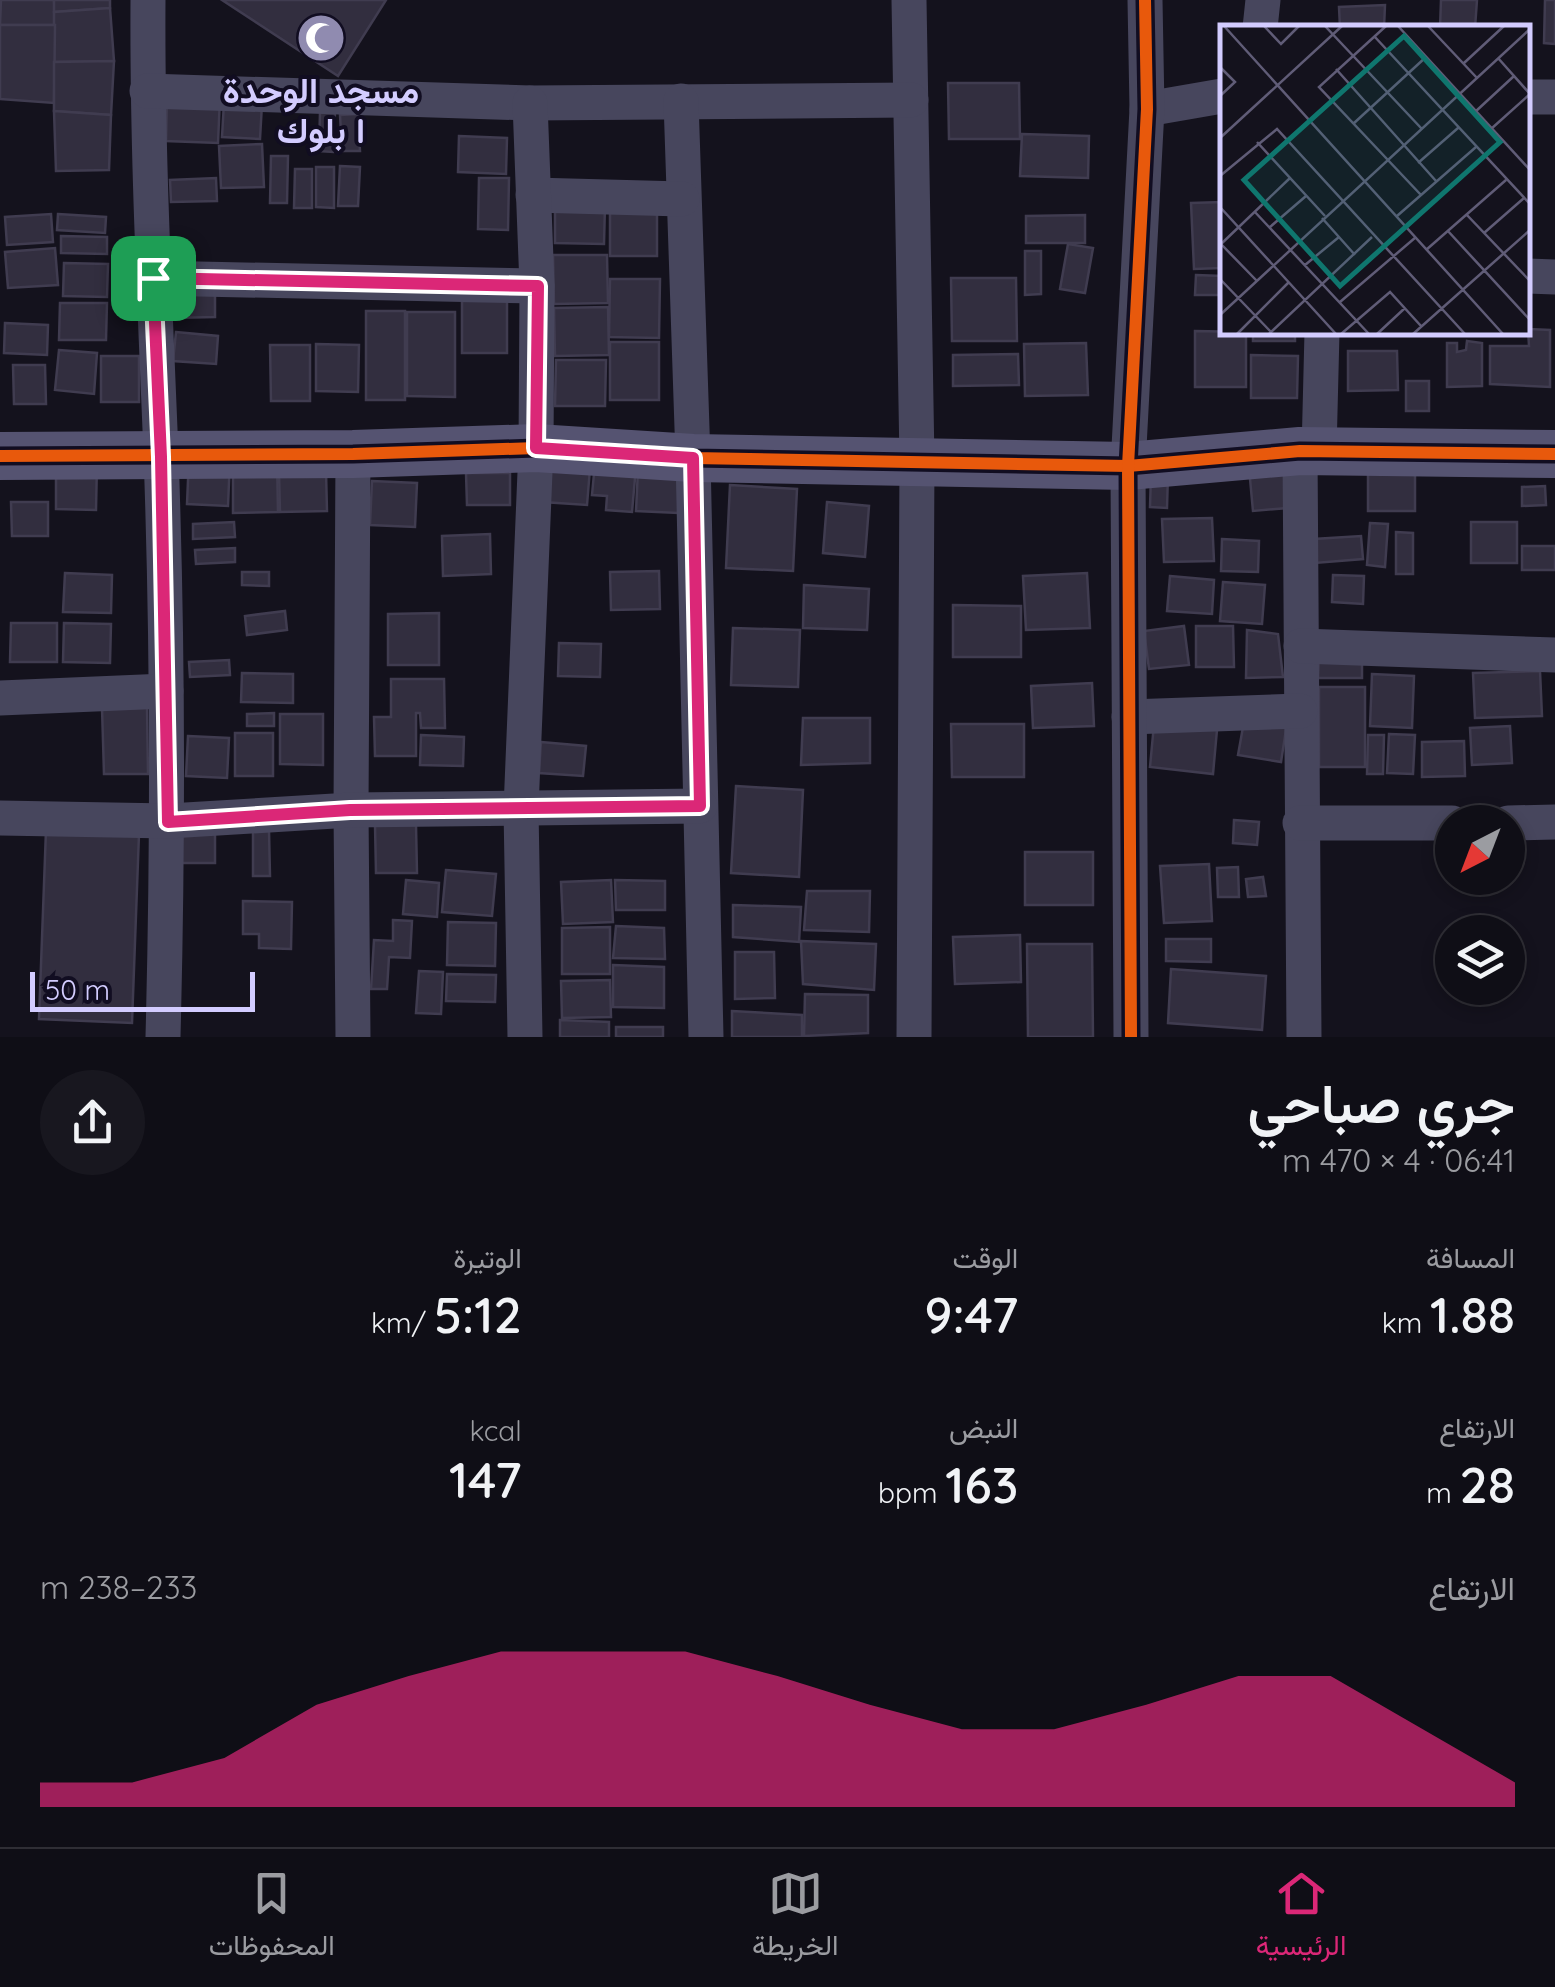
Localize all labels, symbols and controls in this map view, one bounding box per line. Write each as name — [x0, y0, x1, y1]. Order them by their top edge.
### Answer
mosque icon: مسجد الوحدة بلوك I — [295, 12, 347, 64]
inset map — [1220, 25, 1530, 335]
place label: مسجد الوحدة بلوك I — [223, 68, 419, 153]
pin — [111, 236, 196, 321]
icon: arrive — [126, 251, 181, 306]
north arrow — [1435, 805, 1525, 895]
map controls — [1435, 805, 1525, 1005]
button: layers — [1435, 915, 1525, 1005]
scale bar — [30, 967, 255, 1011]
text: 50 m — [45, 972, 110, 1007]
text: جري صباحي — [1247, 1068, 1515, 1137]
button: share — [40, 1070, 145, 1175]
text: 06:41 · 4 × 470 m — [1282, 1140, 1515, 1180]
text: الوتيرة — [453, 1240, 522, 1275]
text: الوقت — [953, 1240, 1018, 1275]
text: المسافة — [1426, 1240, 1515, 1275]
text: 5:12 — [434, 1283, 522, 1346]
text: 9:47 — [924, 1283, 1018, 1346]
text: 1.88 — [1430, 1283, 1515, 1346]
text: /km — [371, 1305, 434, 1340]
text: km — [1382, 1305, 1430, 1340]
text: النبض — [949, 1410, 1018, 1445]
text: الارتفاع — [1439, 1410, 1515, 1445]
text: kcal — [469, 1413, 522, 1448]
text: 147 — [449, 1448, 522, 1511]
text: 163 — [945, 1453, 1018, 1516]
text: 28 — [1460, 1453, 1515, 1516]
text: bpm — [878, 1475, 945, 1510]
text: m — [1426, 1475, 1460, 1510]
text: 233–238 m — [40, 1567, 197, 1607]
text: الارتفاع — [1428, 1568, 1515, 1608]
tab: المحفوظات — [209, 1866, 335, 1970]
tab: الخريطة — [752, 1866, 839, 1970]
tab: الرئيسية — [1256, 1866, 1346, 1970]

